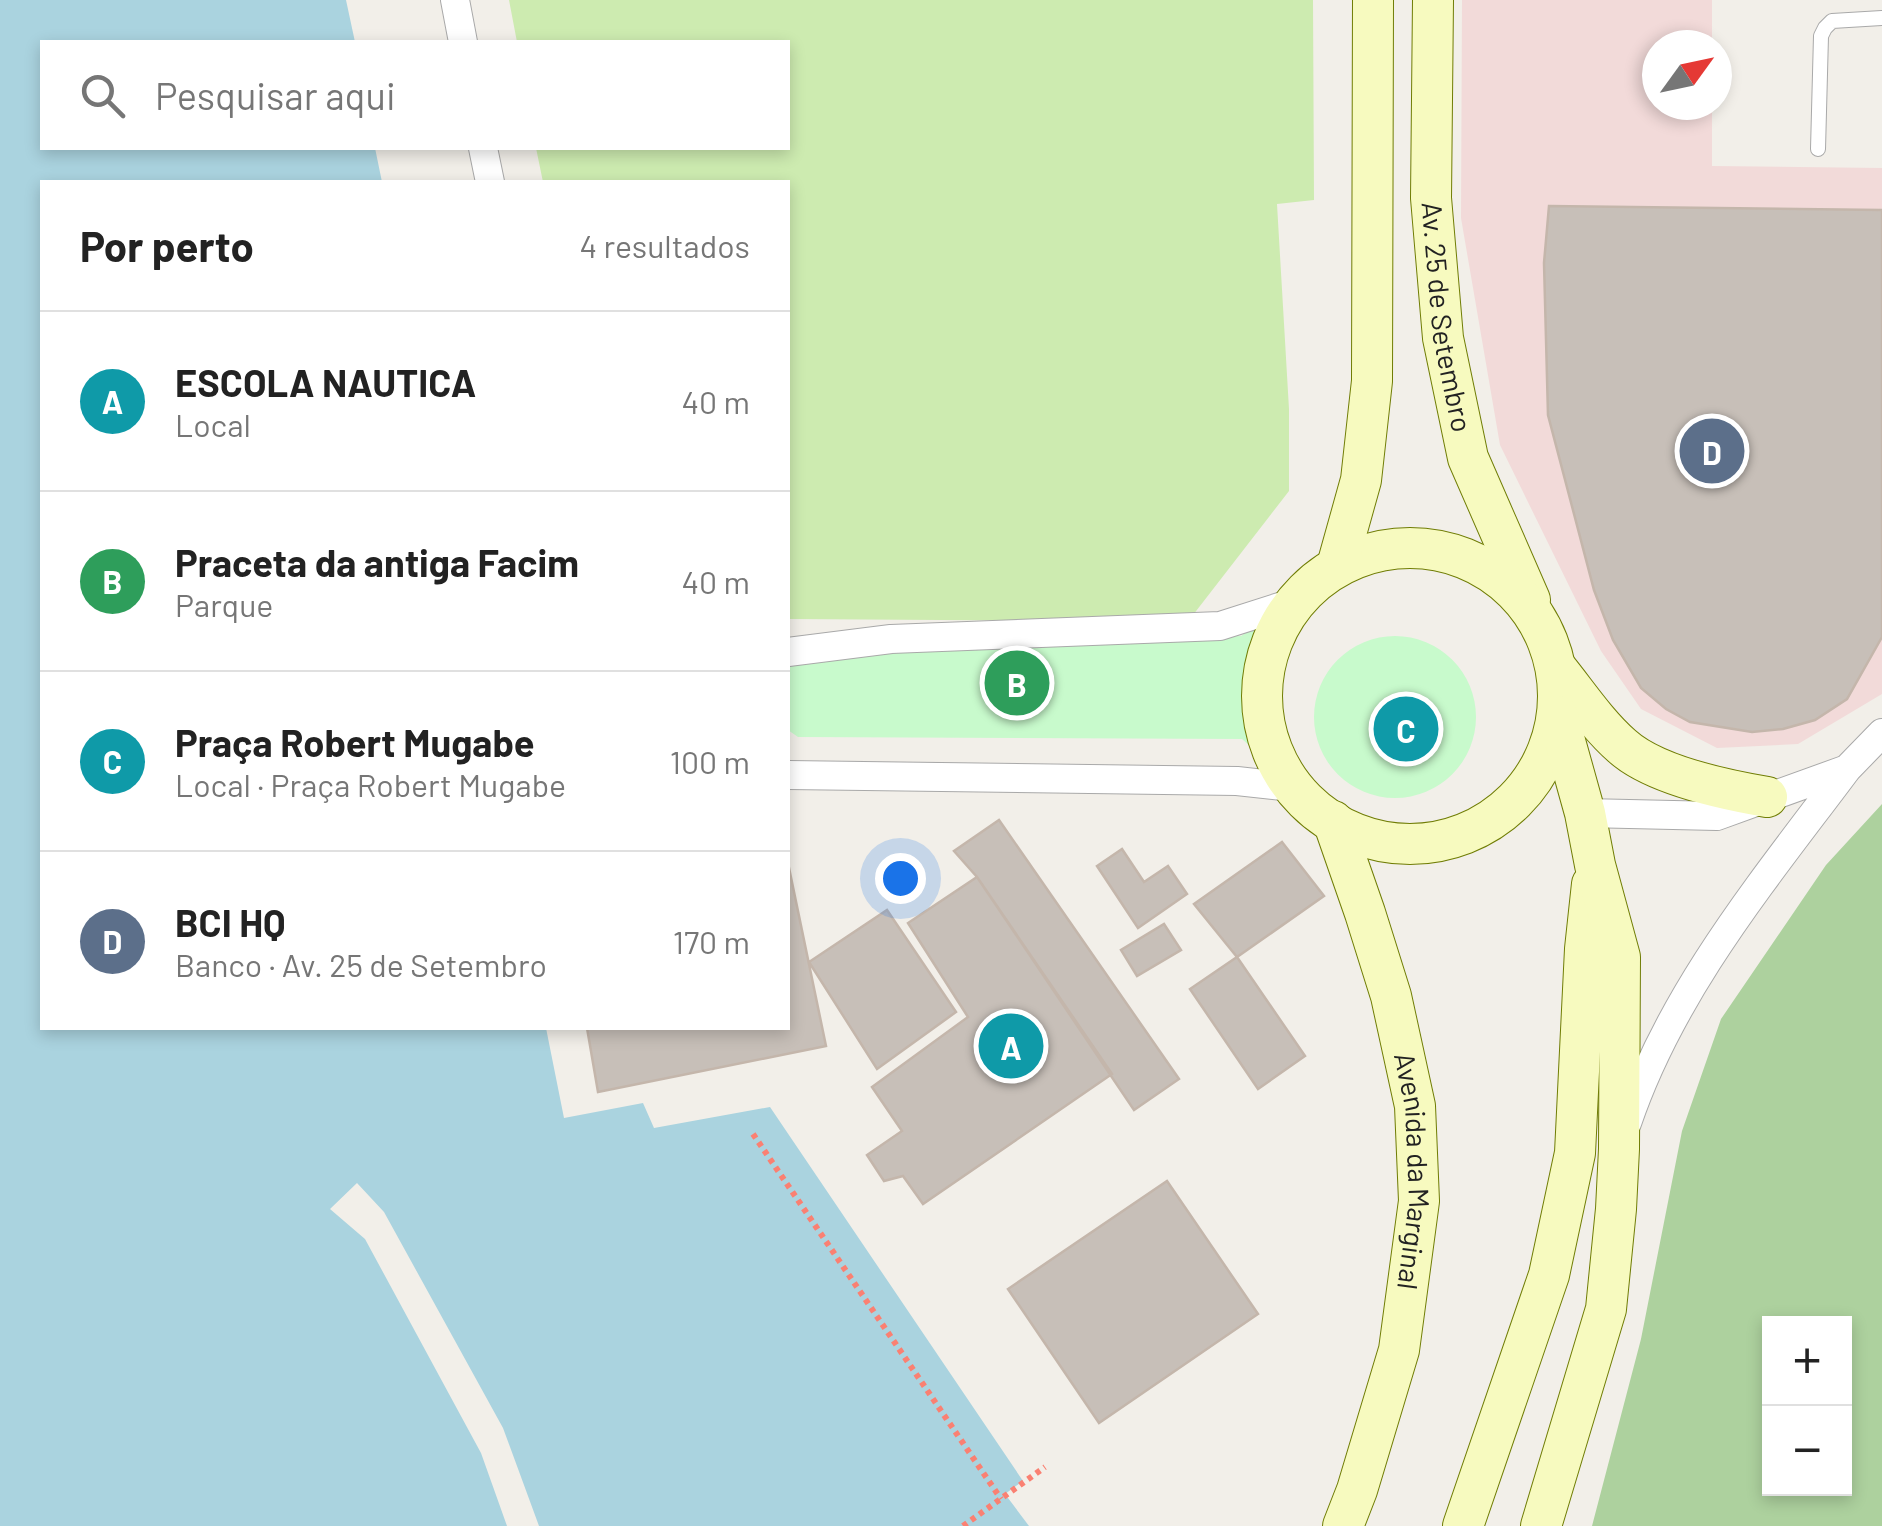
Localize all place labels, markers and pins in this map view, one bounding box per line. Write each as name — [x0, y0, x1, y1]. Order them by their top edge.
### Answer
pin: D — [1680, 414, 1744, 488]
pin: B — [984, 646, 1050, 720]
pin: C — [1374, 692, 1438, 766]
pin: A — [978, 1008, 1044, 1084]

